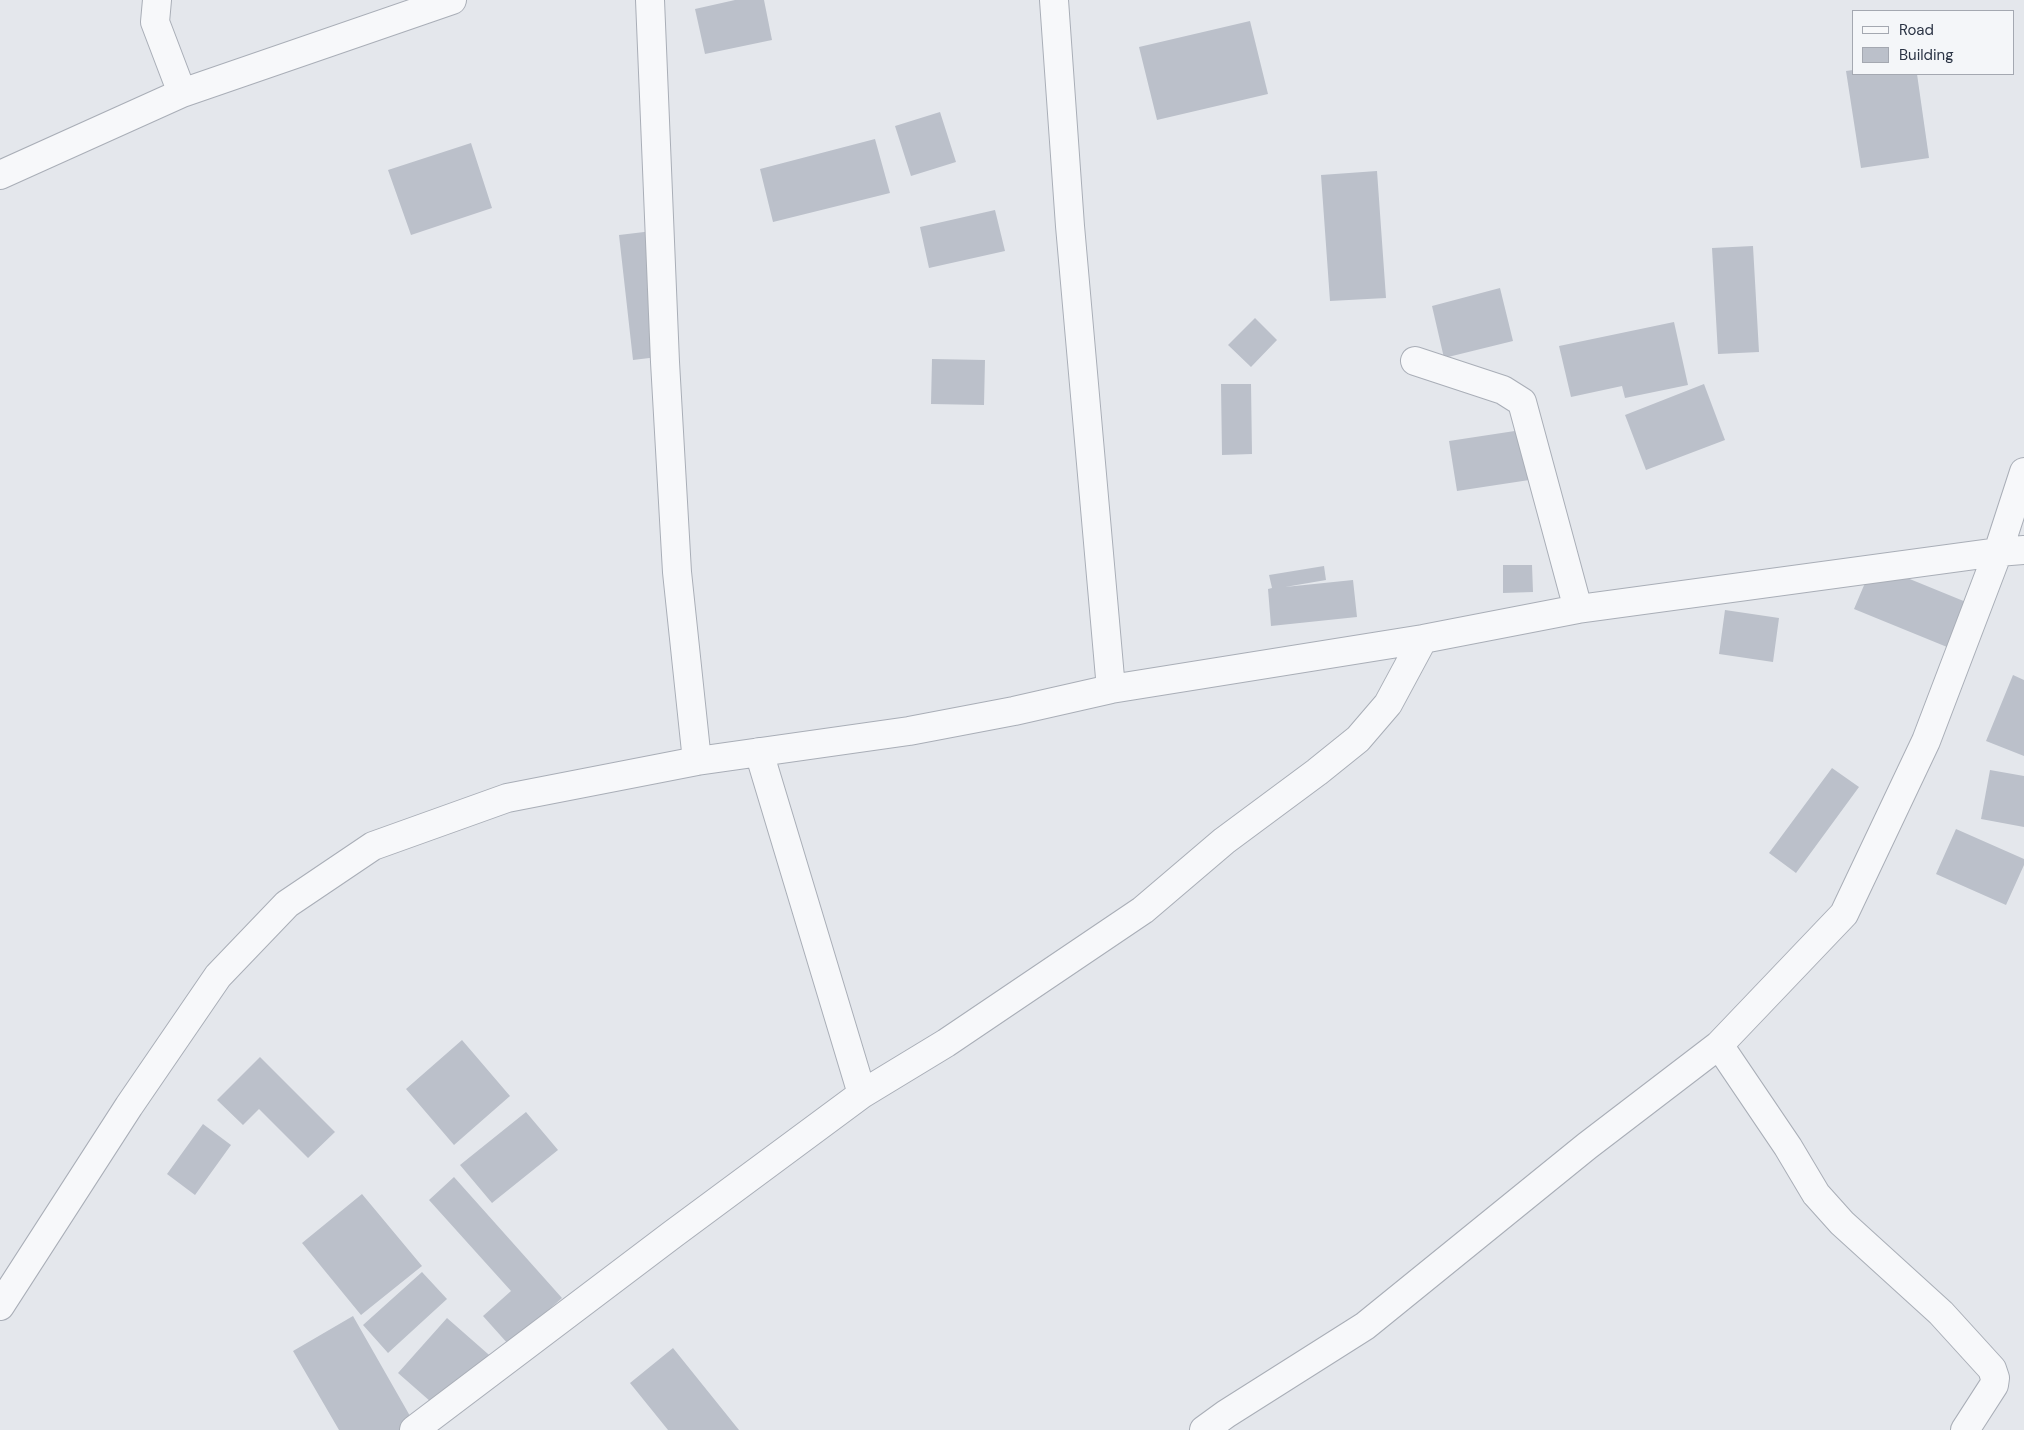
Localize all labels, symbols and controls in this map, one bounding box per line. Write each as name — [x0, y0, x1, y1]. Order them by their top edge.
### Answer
legend — [1852, 10, 2014, 75]
text: Road — [1899, 20, 1934, 40]
text: Building — [1899, 45, 1954, 65]

